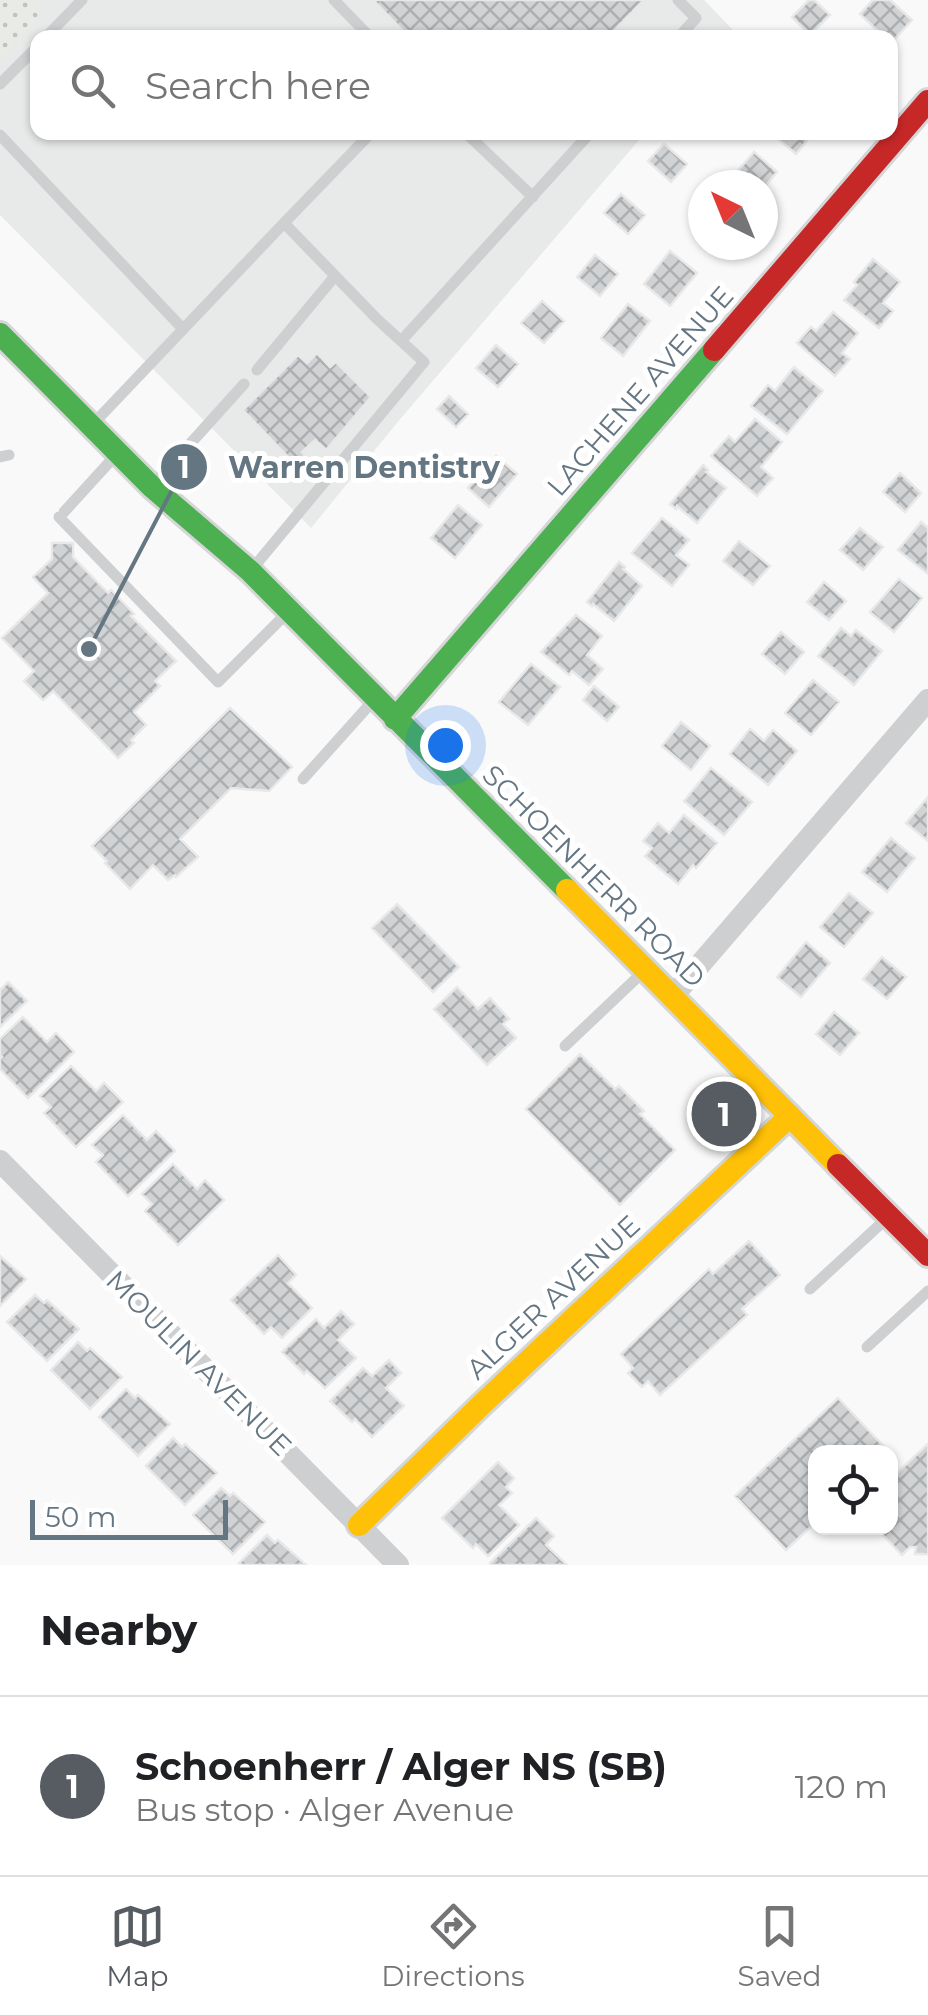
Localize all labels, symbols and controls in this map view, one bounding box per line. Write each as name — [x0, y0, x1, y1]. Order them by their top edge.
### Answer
search box — [30, 30, 898, 140]
icon: search — [65, 58, 120, 113]
text: Search here — [145, 62, 371, 109]
north arrow — [688, 170, 778, 260]
street label: LACHENE AVENUE — [540, 279, 740, 503]
callout: Warren Dentistry — [159, 437, 520, 497]
text: 1 — [178, 449, 190, 486]
text: Warren Dentistry — [228, 449, 501, 486]
your location — [420, 720, 471, 771]
street label: SCHOENHERR ROAD — [476, 758, 712, 994]
pin: 1 — [692, 1076, 756, 1152]
street label: ALGER AVENUE — [459, 1208, 647, 1386]
street label: MOULIN AVENUE — [99, 1263, 299, 1463]
map controls — [808, 1445, 898, 1535]
button: locate — [808, 1445, 898, 1535]
scale bar — [30, 1495, 228, 1540]
text: 50 m — [45, 1500, 116, 1534]
text: Nearby — [40, 1604, 197, 1656]
text: Schoenherr / Alger NS (SB) — [135, 1743, 667, 1790]
text: 1 — [66, 1767, 79, 1806]
text: 120 m — [795, 1767, 888, 1806]
text: Bus stop · Alger Avenue — [135, 1790, 514, 1829]
tab: Map — [106, 1899, 169, 1993]
tab: Directions — [381, 1899, 525, 1993]
tab: Saved — [737, 1899, 822, 1993]

